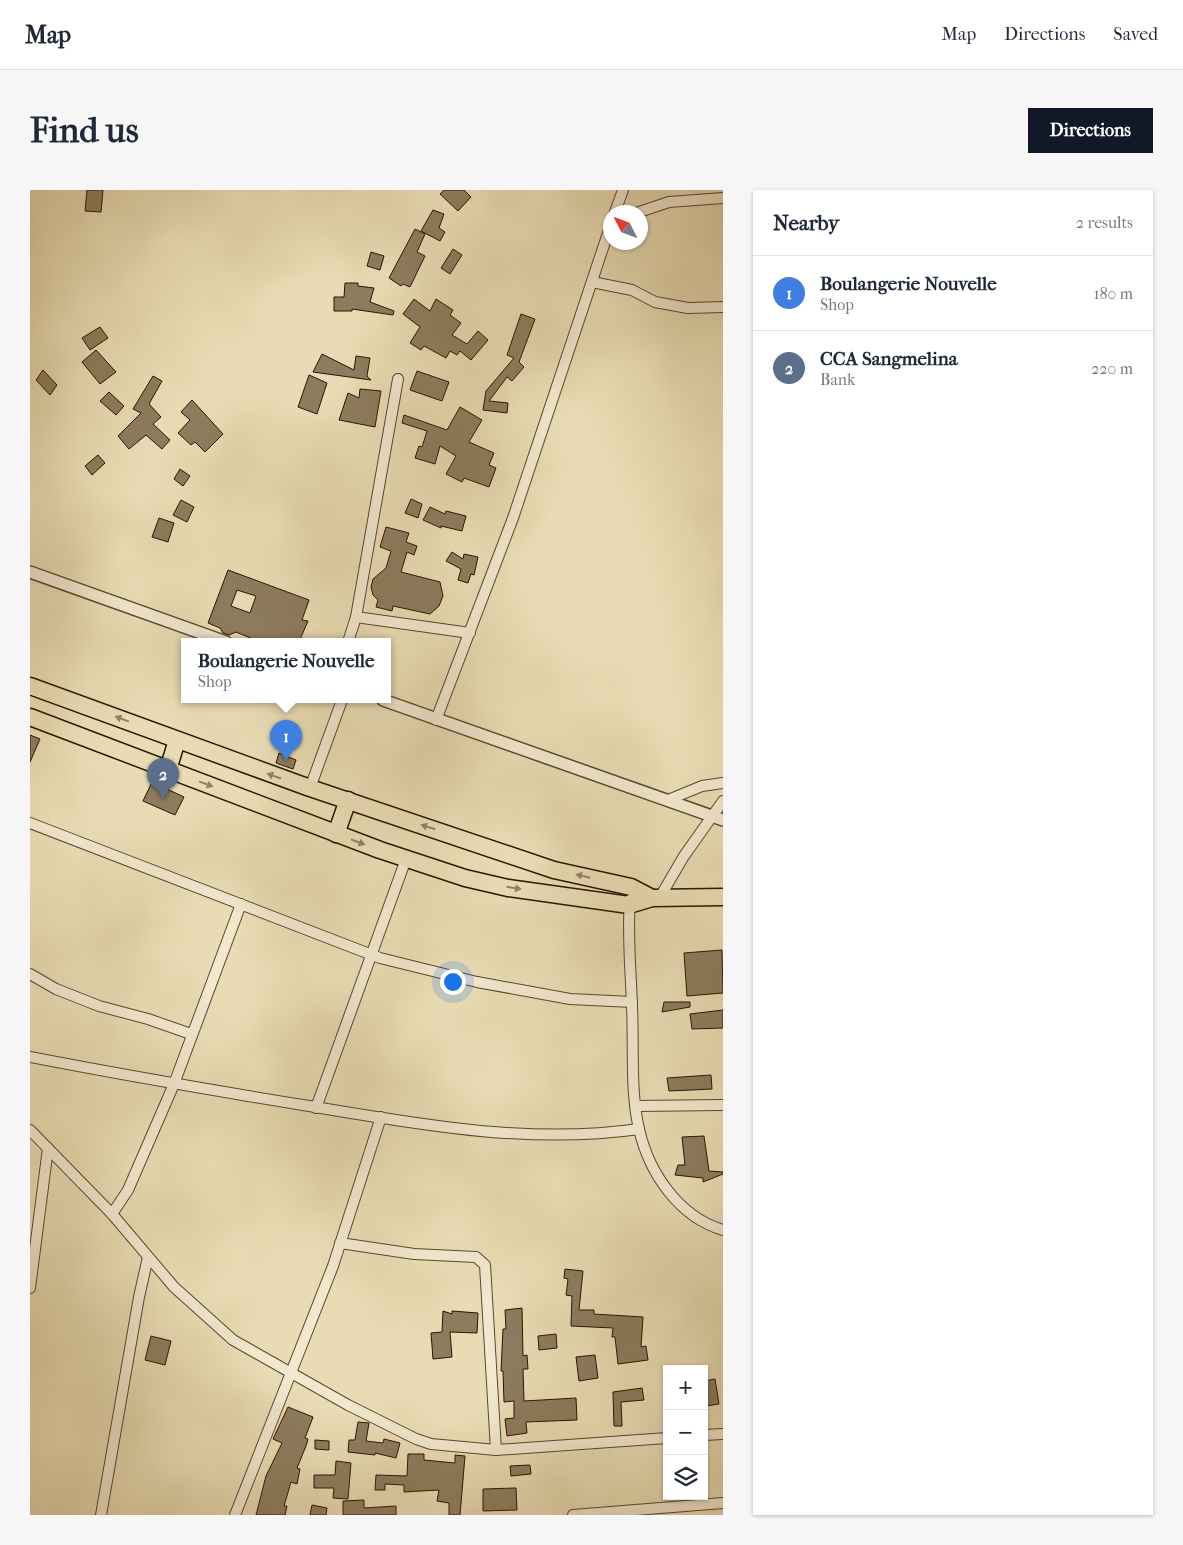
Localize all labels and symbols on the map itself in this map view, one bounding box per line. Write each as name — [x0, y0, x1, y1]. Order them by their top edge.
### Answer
north arrow — [603, 205, 648, 250]
one-way arrow — [114, 715, 129, 723]
pin: 1 — [270, 720, 302, 761]
pin: 2 — [147, 758, 179, 799]
one-way arrow — [266, 772, 281, 780]
one-way arrow — [199, 780, 214, 788]
one-way arrow — [421, 823, 436, 830]
one-way arrow — [351, 838, 366, 846]
one-way arrow — [576, 872, 591, 880]
one-way arrow — [506, 885, 522, 893]
your location — [440, 969, 466, 995]

